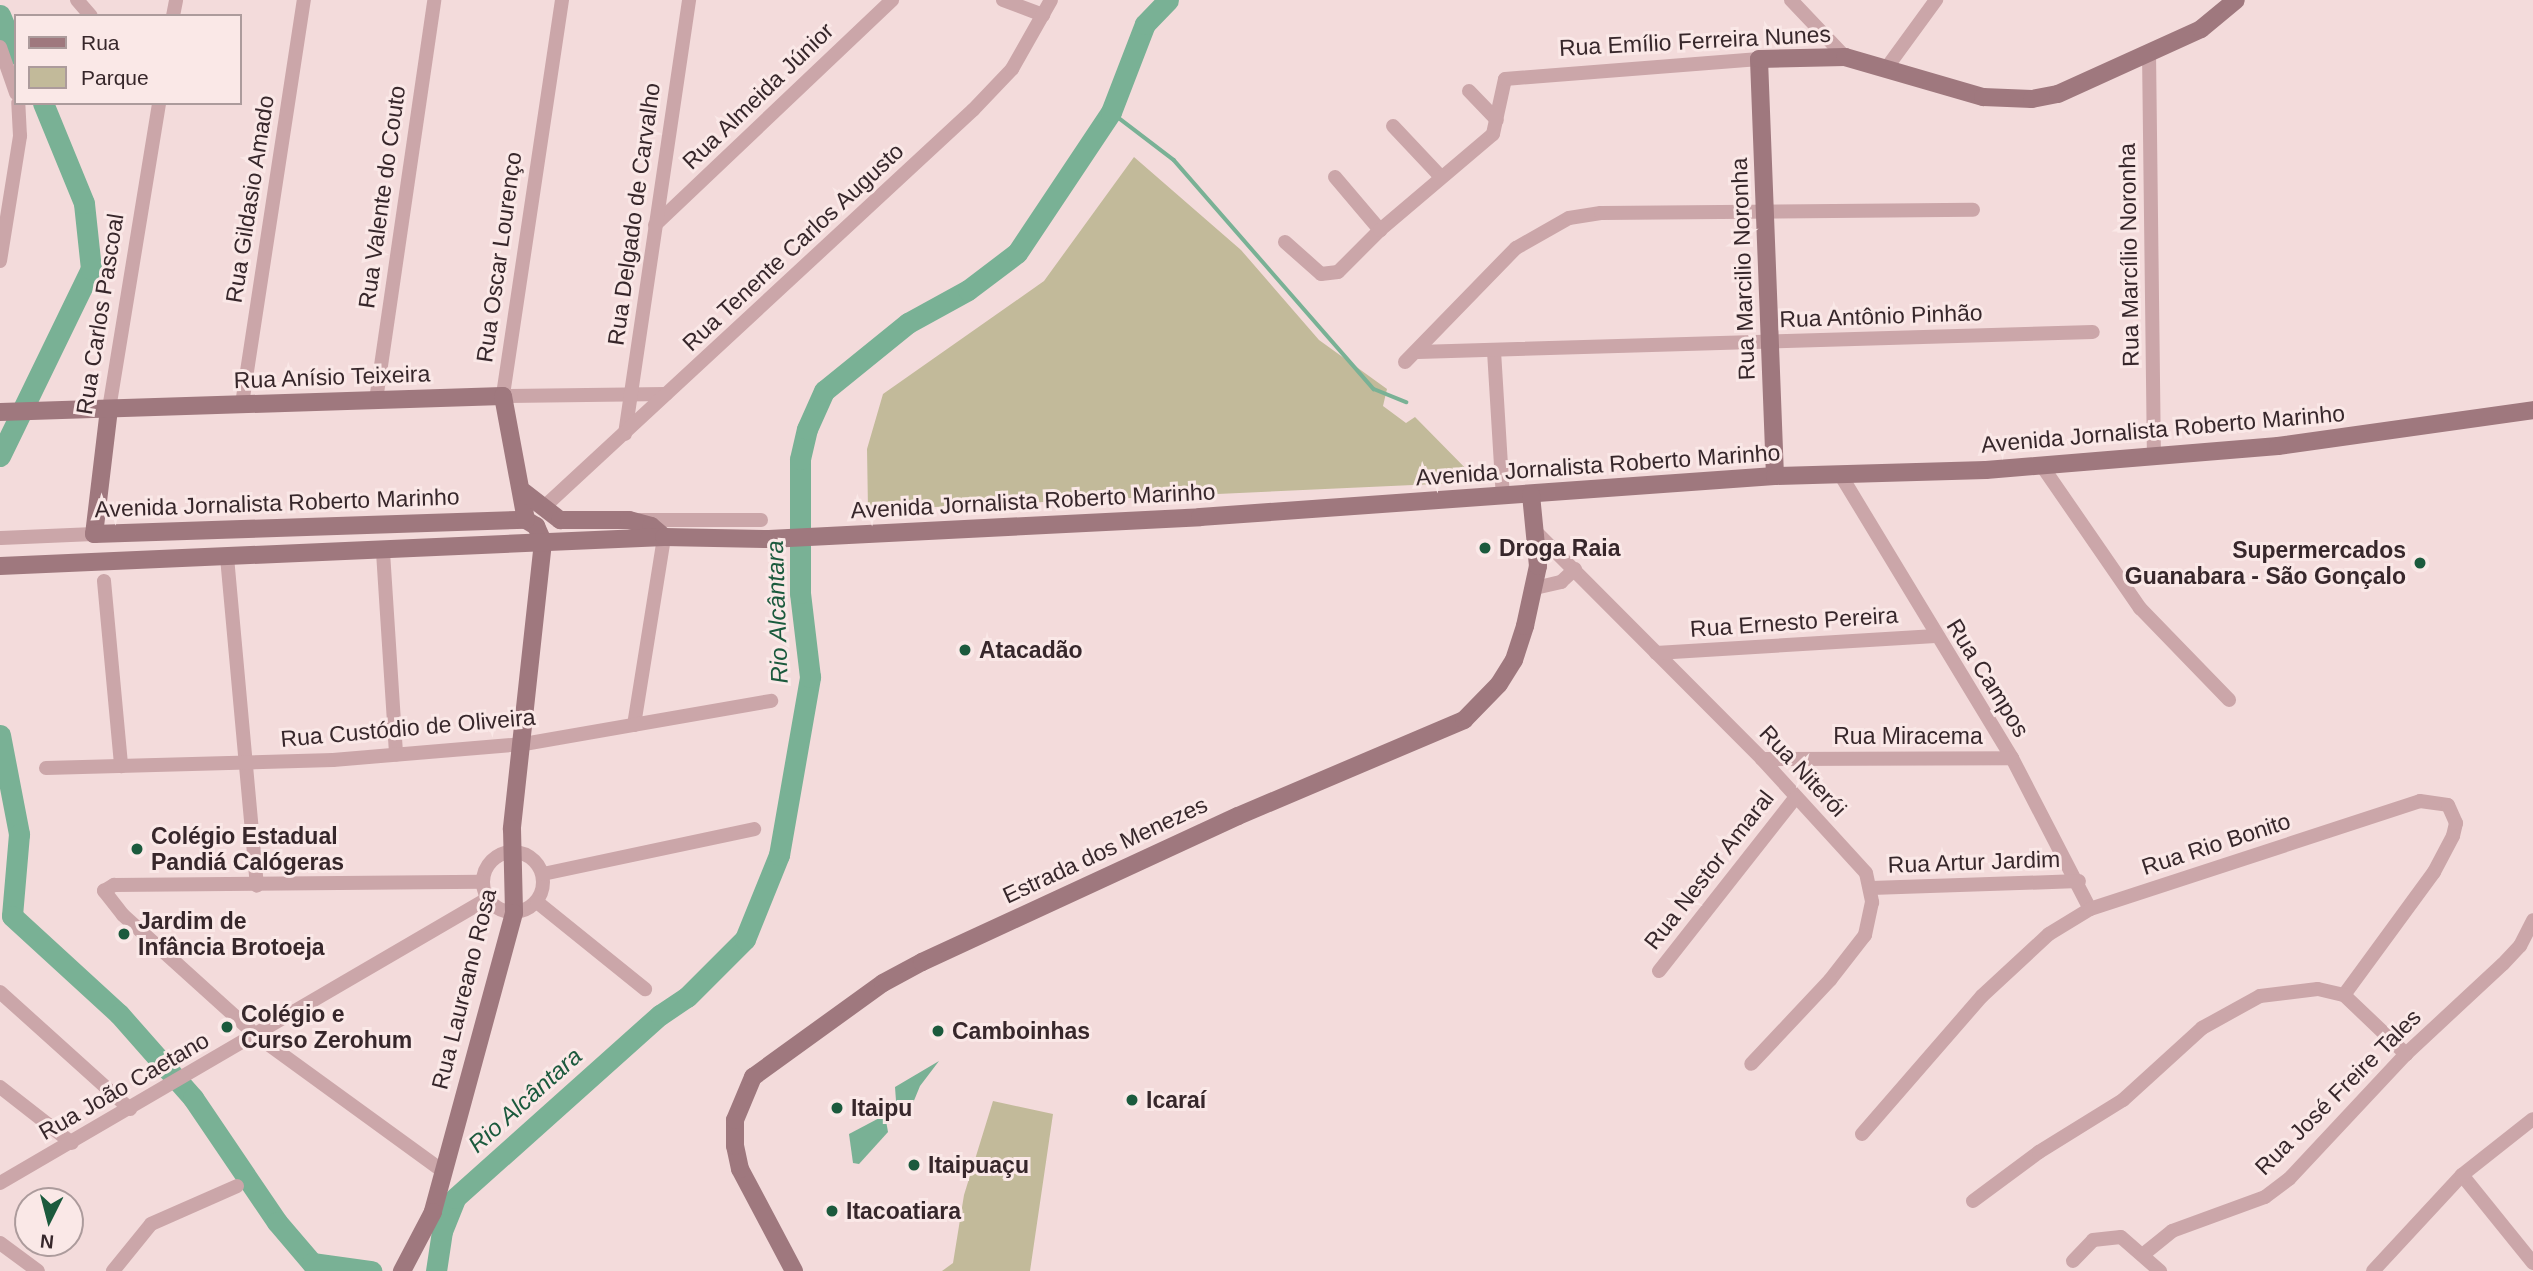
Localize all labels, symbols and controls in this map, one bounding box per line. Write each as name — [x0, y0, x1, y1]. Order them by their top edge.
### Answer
legend — [14, 14, 242, 105]
street label: Rua Almeida Júnior — [676, 16, 840, 176]
street label: Rua Emílio Ferreira Nunes — [1558, 20, 1832, 62]
text: Rua — [81, 31, 120, 54]
text: Parque — [81, 66, 149, 89]
street label: Rua Delgado de Carvalho — [602, 81, 666, 347]
street label: Rua Valente do Couto — [353, 84, 411, 310]
street label: Rua Gildasio Amado — [220, 93, 280, 305]
street label: Rua Tenente Carlos Augusto — [676, 137, 910, 357]
street label: Rua Marcílio Noronha — [2113, 143, 2145, 367]
street label: Rua Oscar Lourenço — [471, 150, 527, 364]
street label: Rua Marcilio Noronha — [1725, 157, 1761, 381]
street label: Rua Carlos Pascoal — [70, 211, 130, 417]
street label: Rua Antônio Pinhão — [1778, 299, 1984, 333]
street label: Rua Anísio Teixeira — [233, 360, 431, 394]
street label: Avenida Jornalista Roberto Marinho — [1980, 399, 2346, 459]
street label: Avenida Jornalista Roberto Marinho — [1415, 438, 1781, 492]
street label: Avenida Jornalista Roberto Marinho — [850, 478, 1216, 524]
street label: Avenida Jornalista Roberto Marinho — [94, 483, 460, 523]
place label: Droga Raia — [1499, 534, 1620, 562]
place label: Supermercados Guanabara - São Gonçalo — [2125, 536, 2406, 590]
water label: Rio Alcântara — [760, 540, 794, 684]
marker: Droga Raia — [1477, 540, 1493, 556]
marker: Supermercados Guanabara - São Gonçalo — [2412, 555, 2428, 571]
street label: Rua Ernesto Pereira — [1689, 601, 1899, 643]
street label: Rua Campos — [1941, 614, 2035, 742]
place label: Atacadão — [979, 636, 1083, 664]
marker: Atacadão — [957, 642, 973, 658]
street label: Rua Custódio de Oliveira — [279, 703, 537, 753]
street label: Rua Niterói — [1754, 720, 1852, 822]
street label: Rua Miracema — [1833, 722, 1983, 750]
street label: Rua Nestor Amaral — [1638, 784, 1780, 956]
street label: Estrada dos Menezes — [998, 790, 1212, 910]
street label: Rua Rio Bonito — [2138, 807, 2294, 881]
place label: Colégio Estadual Pandiá Calógeras — [151, 822, 344, 876]
marker: Colégio Estadual Pandiá Calógeras — [129, 841, 145, 857]
street label: Rua Artur Jardim — [1887, 845, 2061, 879]
street label: Rua Laureano Rosa — [426, 886, 502, 1092]
place label: Jardim de Infância Brotoeja — [138, 907, 325, 961]
marker: Jardim de Infância Brotoeja — [116, 926, 132, 942]
place label: Colégio e Curso Zerohum — [241, 1000, 412, 1054]
street label: Rua José Freire Tales — [2249, 1003, 2427, 1181]
place label: Camboinhas — [952, 1017, 1090, 1045]
marker: Colégio e Curso Zerohum — [219, 1019, 235, 1035]
marker: Camboinhas — [930, 1023, 946, 1039]
street label: Rua João Caetano — [34, 1026, 214, 1146]
water label: Rio Alcântara — [462, 1041, 588, 1159]
place label: Icaraí — [1146, 1086, 1206, 1114]
marker: Icaraí — [1124, 1092, 1140, 1108]
place label: Itaipu — [851, 1094, 912, 1122]
marker: Itaipu — [829, 1100, 845, 1116]
place label: Itaipuaçu — [928, 1151, 1029, 1179]
marker: Itaipuaçu — [906, 1157, 922, 1173]
north arrow — [14, 1187, 84, 1257]
place label: Itacoatiara — [846, 1197, 961, 1225]
marker: Itacoatiara — [824, 1203, 840, 1219]
text: N — [39, 1230, 55, 1253]

